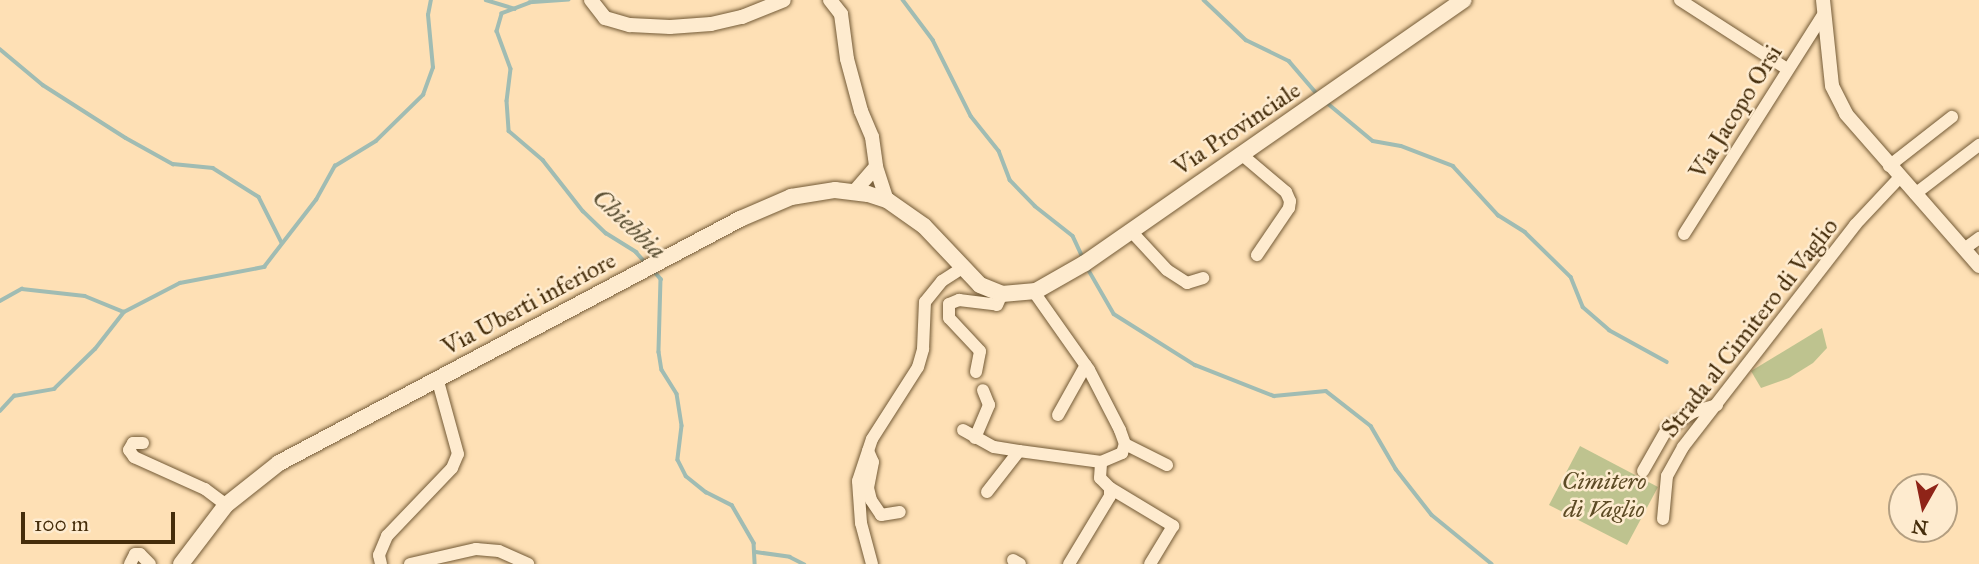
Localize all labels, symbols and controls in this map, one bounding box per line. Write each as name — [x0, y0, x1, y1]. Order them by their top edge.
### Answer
street label: Via Jacopo Orsi — [1683, 40, 1789, 184]
street label: Via Provinciale — [1168, 76, 1306, 182]
water label: Chiebbia — [586, 182, 672, 266]
street label: Strada al Cimitero di Vaglio — [1655, 213, 1845, 443]
street label: Via Uberti inferiore — [437, 246, 621, 362]
park label: Cimitero di Vaglio — [1562, 468, 1646, 524]
north arrow — [1888, 473, 1958, 543]
scale bar — [24, 498, 178, 542]
text: 100 m — [34, 511, 89, 537]
text: N — [1910, 515, 1930, 540]

